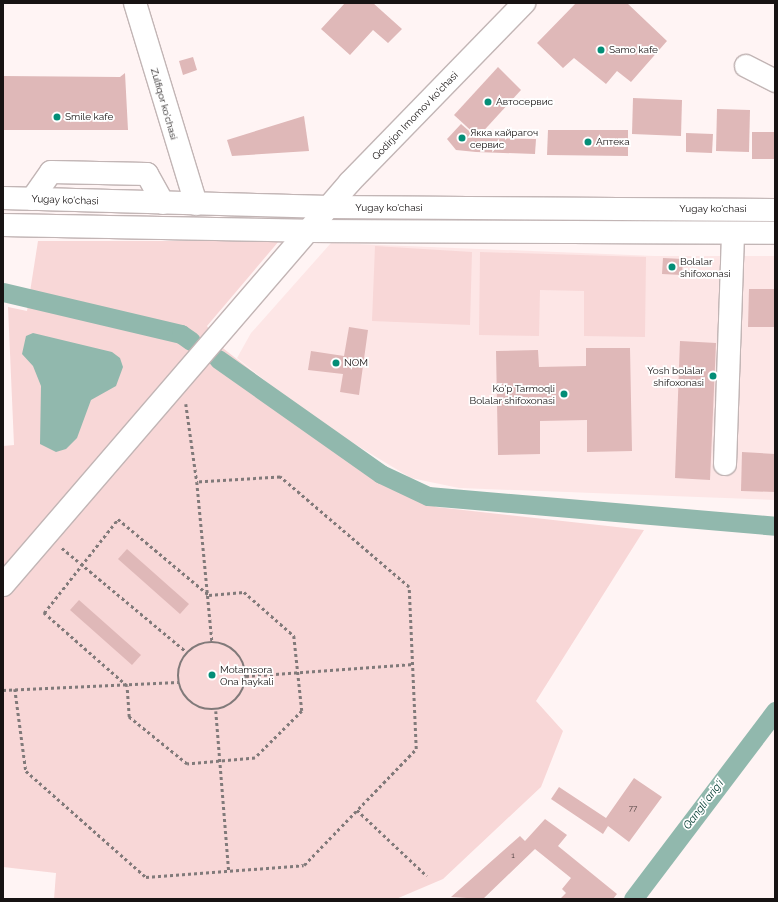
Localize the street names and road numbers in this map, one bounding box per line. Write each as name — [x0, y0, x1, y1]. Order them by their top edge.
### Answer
street label: Zulfiqor ko'chasi — [148, 67, 180, 141]
street label: Qodirjon Imomov ko'chasi — [369, 69, 461, 163]
street label: Yugay ko'chasi — [31, 193, 99, 207]
street label: Yugay ko'chasi — [355, 202, 423, 214]
street label: Yugay ko'chasi — [679, 203, 747, 215]

